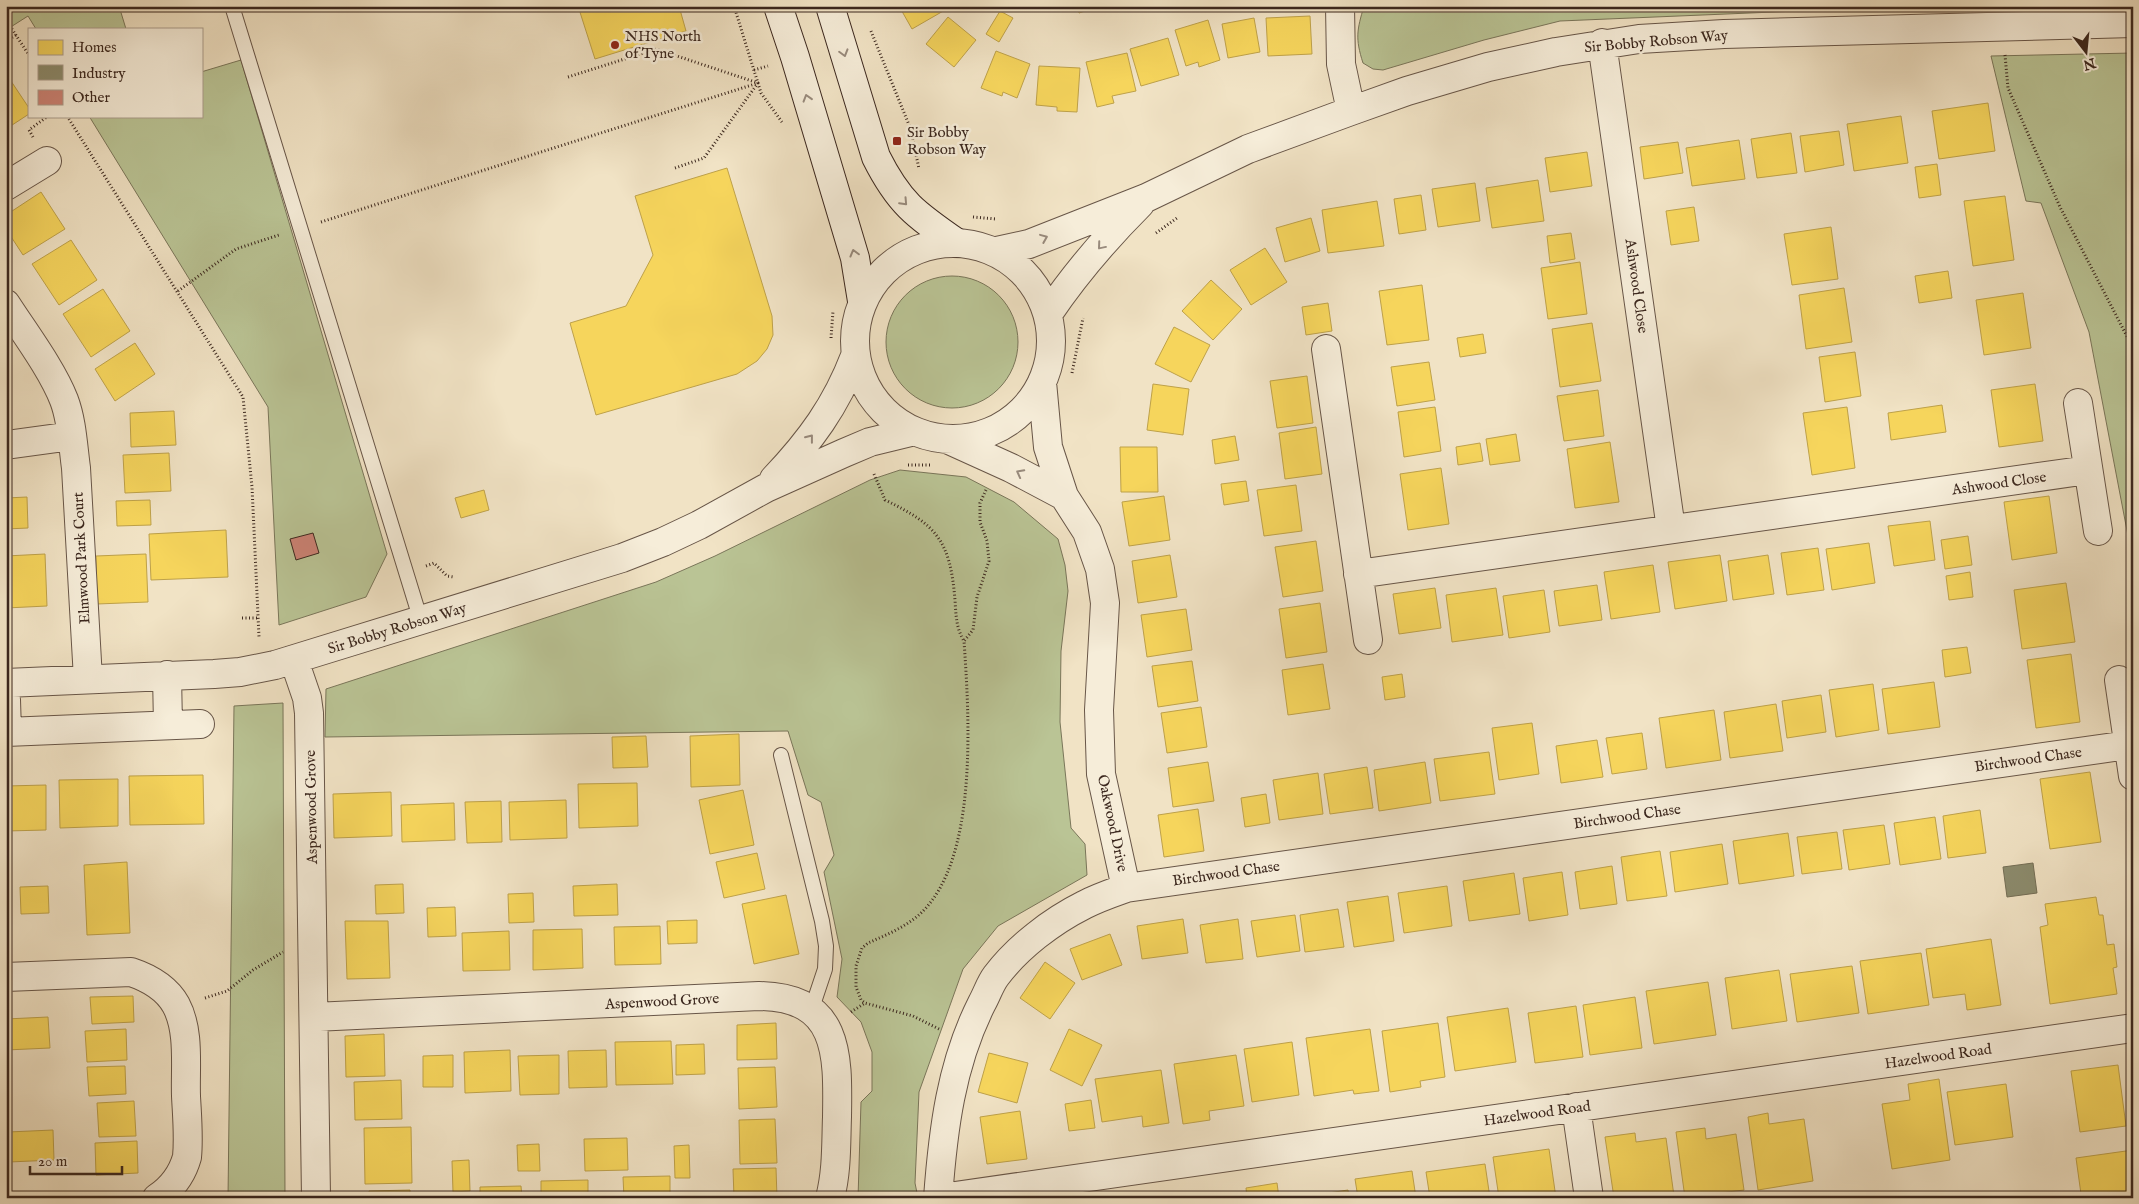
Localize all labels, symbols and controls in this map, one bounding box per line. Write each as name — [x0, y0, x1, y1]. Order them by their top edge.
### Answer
street label: Sir Bobby Robson Way — [1583, 26, 1729, 57]
place label: NHS North of Tyne — [625, 27, 701, 63]
legend — [28, 28, 202, 118]
north arrow — [2062, 28, 2112, 78]
text: Homes — [72, 38, 116, 57]
marker: NHS North of Tyne — [609, 39, 621, 51]
one-way arrow — [839, 48, 849, 57]
text: N — [2081, 53, 2099, 74]
text: Industry — [72, 64, 126, 83]
text: Other — [72, 88, 110, 107]
one-way arrow — [803, 94, 813, 102]
place label: Sir Bobby Robson Way — [907, 123, 987, 159]
marker: Sir Bobby Robson Way — [891, 135, 903, 147]
one-way arrow — [898, 197, 907, 206]
one-way arrow — [1039, 234, 1048, 244]
street label: Ashwood Close — [1620, 237, 1653, 335]
one-way arrow — [1098, 240, 1106, 249]
one-way arrow — [849, 249, 860, 258]
one-way arrow — [804, 435, 812, 444]
street label: Ashwood Close — [1950, 467, 2048, 500]
one-way arrow — [1017, 469, 1026, 479]
street label: Elmwood Park Court — [69, 492, 94, 624]
street label: Sir Bobby Robson Way — [325, 598, 469, 659]
street label: Birchwood Chase — [1973, 743, 2083, 776]
street label: Aspenwood Grove — [301, 750, 322, 865]
street label: Oakwood Drive — [1093, 773, 1132, 874]
street label: Birchwood Chase — [1572, 800, 1682, 833]
street label: Birchwood Chase — [1171, 857, 1281, 890]
street label: Aspenwood Grove — [603, 989, 720, 1014]
street label: Hazelwood Road — [1883, 1039, 1994, 1073]
street label: Hazelwood Road — [1482, 1096, 1593, 1130]
scale bar — [30, 1144, 122, 1176]
text: 20 m — [38, 1152, 68, 1171]

